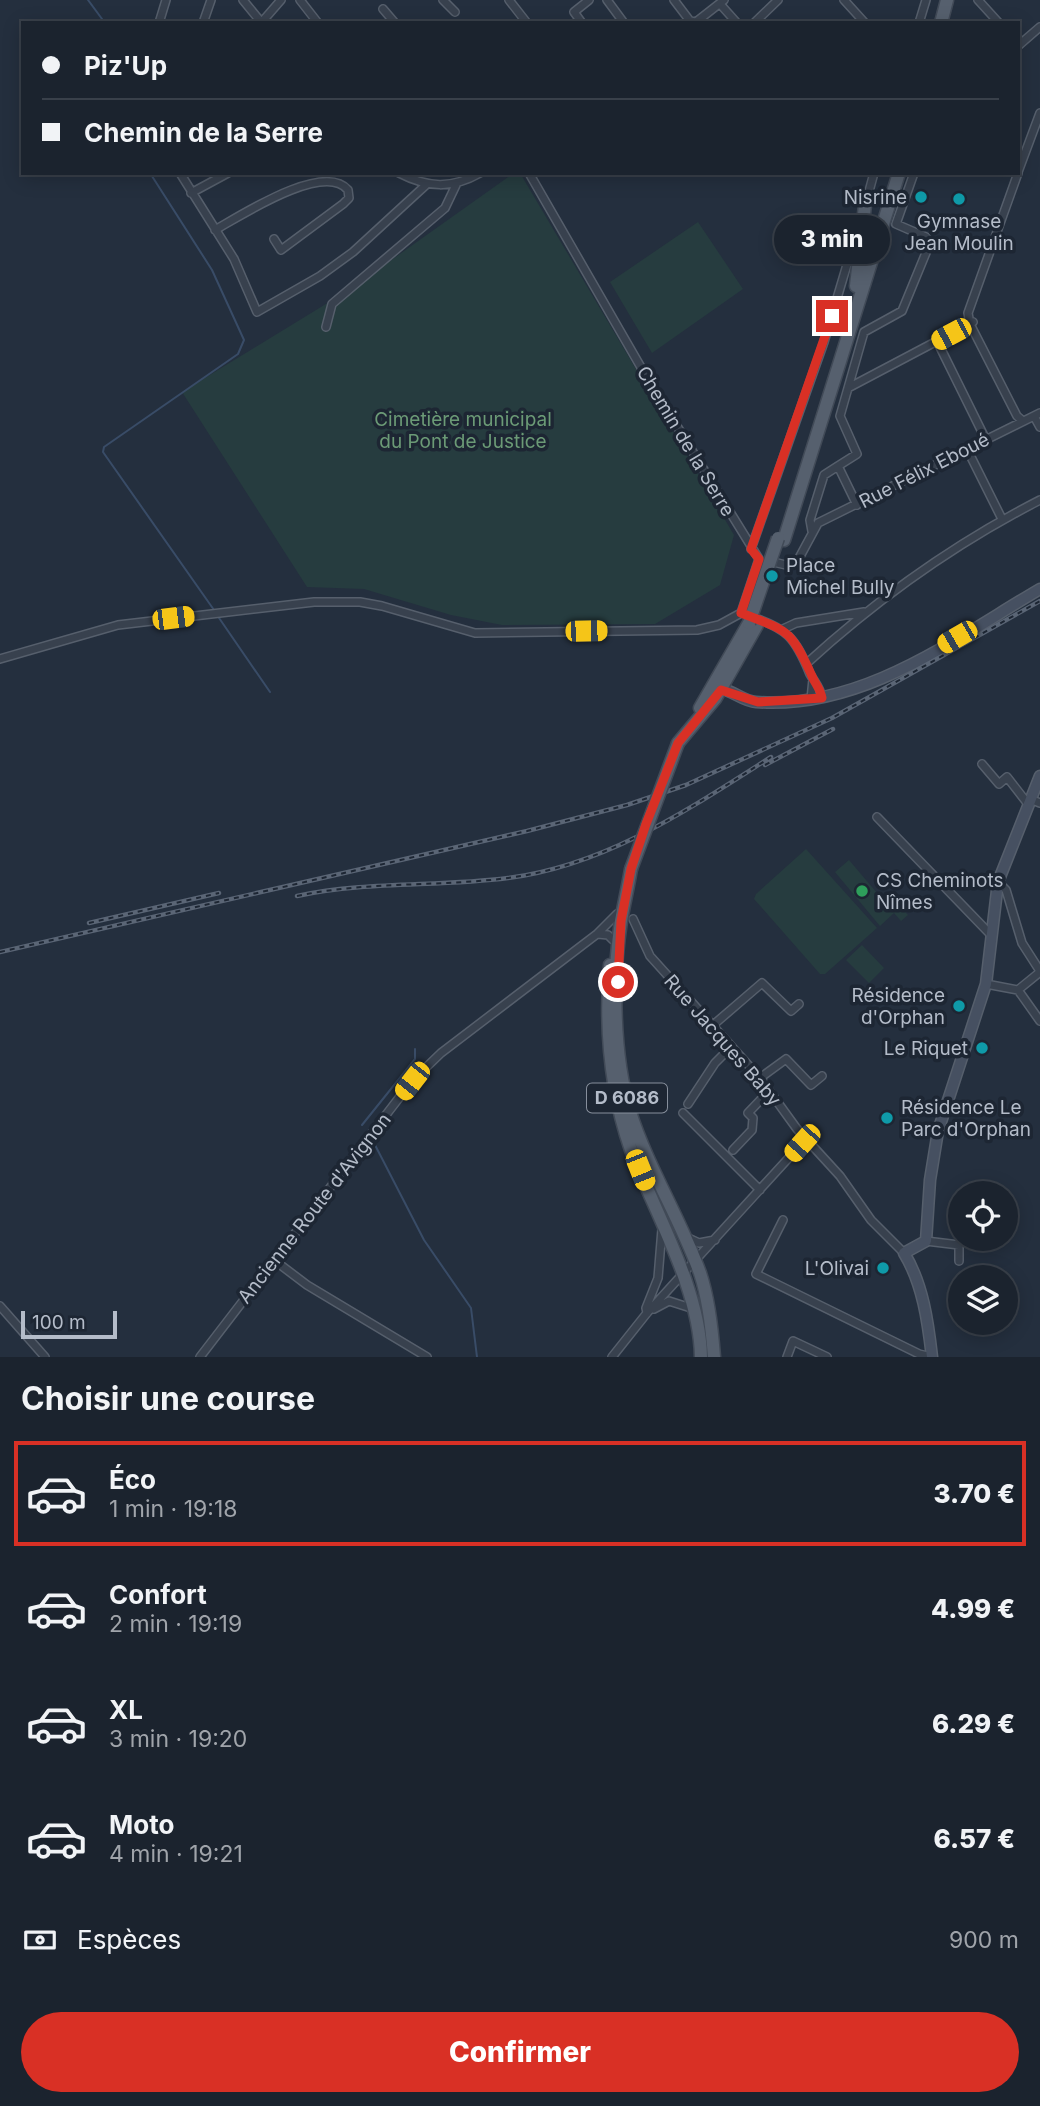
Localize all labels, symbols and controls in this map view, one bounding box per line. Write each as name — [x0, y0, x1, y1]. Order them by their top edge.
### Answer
text: Piz'Up — [84, 50, 167, 81]
text: Chemin de la Serre — [84, 117, 323, 148]
place label: Nisrine — [844, 186, 907, 209]
marker: Nisrine — [913, 189, 929, 205]
marker: Gymnase Jean Moulin — [951, 191, 967, 207]
place label: Gymnase Jean Moulin — [904, 210, 1014, 255]
callout: 3 min — [774, 215, 890, 264]
text: 3 min — [801, 225, 863, 253]
route end — [816, 300, 848, 332]
car — [928, 315, 975, 353]
street label: Chemin de la Serre — [632, 362, 740, 521]
park label: Cimetière municipal du Pont de Justice — [374, 408, 552, 453]
street label: Rue Félix Eboué — [855, 428, 993, 513]
place label: Place Michel Bully — [786, 554, 895, 599]
marker: Place Michel Bully — [764, 568, 780, 584]
car — [151, 605, 196, 631]
car — [934, 617, 981, 657]
car — [565, 620, 608, 642]
place label: CS Cheminots Nîmes — [876, 869, 1004, 914]
marker: CS Cheminots Nîmes — [854, 883, 870, 899]
route start — [602, 966, 634, 998]
street label: Rue Jacques Baby — [659, 970, 786, 1111]
place label: Résidence d'Orphan — [851, 984, 945, 1029]
marker: Résidence d'Orphan — [951, 998, 967, 1014]
place label: Le Riquet — [884, 1037, 968, 1060]
marker: Le Riquet — [974, 1040, 990, 1056]
car — [391, 1058, 434, 1104]
road number: D 6086 — [587, 1084, 667, 1112]
place label: Résidence Le Parc d'Orphan — [901, 1096, 1031, 1141]
street label: Ancienne Route d'Avignon — [233, 1109, 396, 1308]
marker: Résidence Le Parc d'Orphan — [879, 1110, 895, 1126]
car — [781, 1120, 824, 1166]
car — [623, 1147, 658, 1193]
map controls — [948, 1181, 1018, 1335]
button: locate — [948, 1181, 1018, 1251]
place label: L'Olivai — [805, 1257, 869, 1280]
marker: L'Olivai — [875, 1260, 891, 1276]
button: layers — [948, 1265, 1018, 1335]
scale bar — [21, 1308, 117, 1340]
text: 100 m — [32, 1311, 86, 1334]
text: Choisir une course — [21, 1379, 315, 1418]
icon: car — [25, 1462, 88, 1525]
text: Éco — [109, 1464, 156, 1495]
text: 3.70 € — [934, 1478, 1015, 1509]
text: 1 min · 19:18 — [109, 1495, 238, 1523]
icon: car — [25, 1577, 88, 1640]
text: Confort — [109, 1579, 207, 1610]
text: 4.99 € — [931, 1593, 1015, 1624]
text: 2 min · 19:19 — [109, 1610, 242, 1638]
icon: car — [25, 1692, 88, 1755]
text: XL — [109, 1694, 143, 1725]
text: 6.29 € — [932, 1708, 1015, 1739]
text: 3 min · 19:20 — [109, 1725, 247, 1753]
icon: car — [25, 1807, 88, 1870]
text: Moto — [109, 1809, 174, 1840]
text: 6.57 € — [934, 1823, 1015, 1854]
text: 4 min · 19:21 — [109, 1840, 243, 1868]
icon: cash — [21, 1921, 59, 1959]
text: Espèces — [77, 1924, 181, 1955]
text: 900 m — [949, 1926, 1019, 1954]
button: Confirmer — [21, 2012, 1019, 2092]

